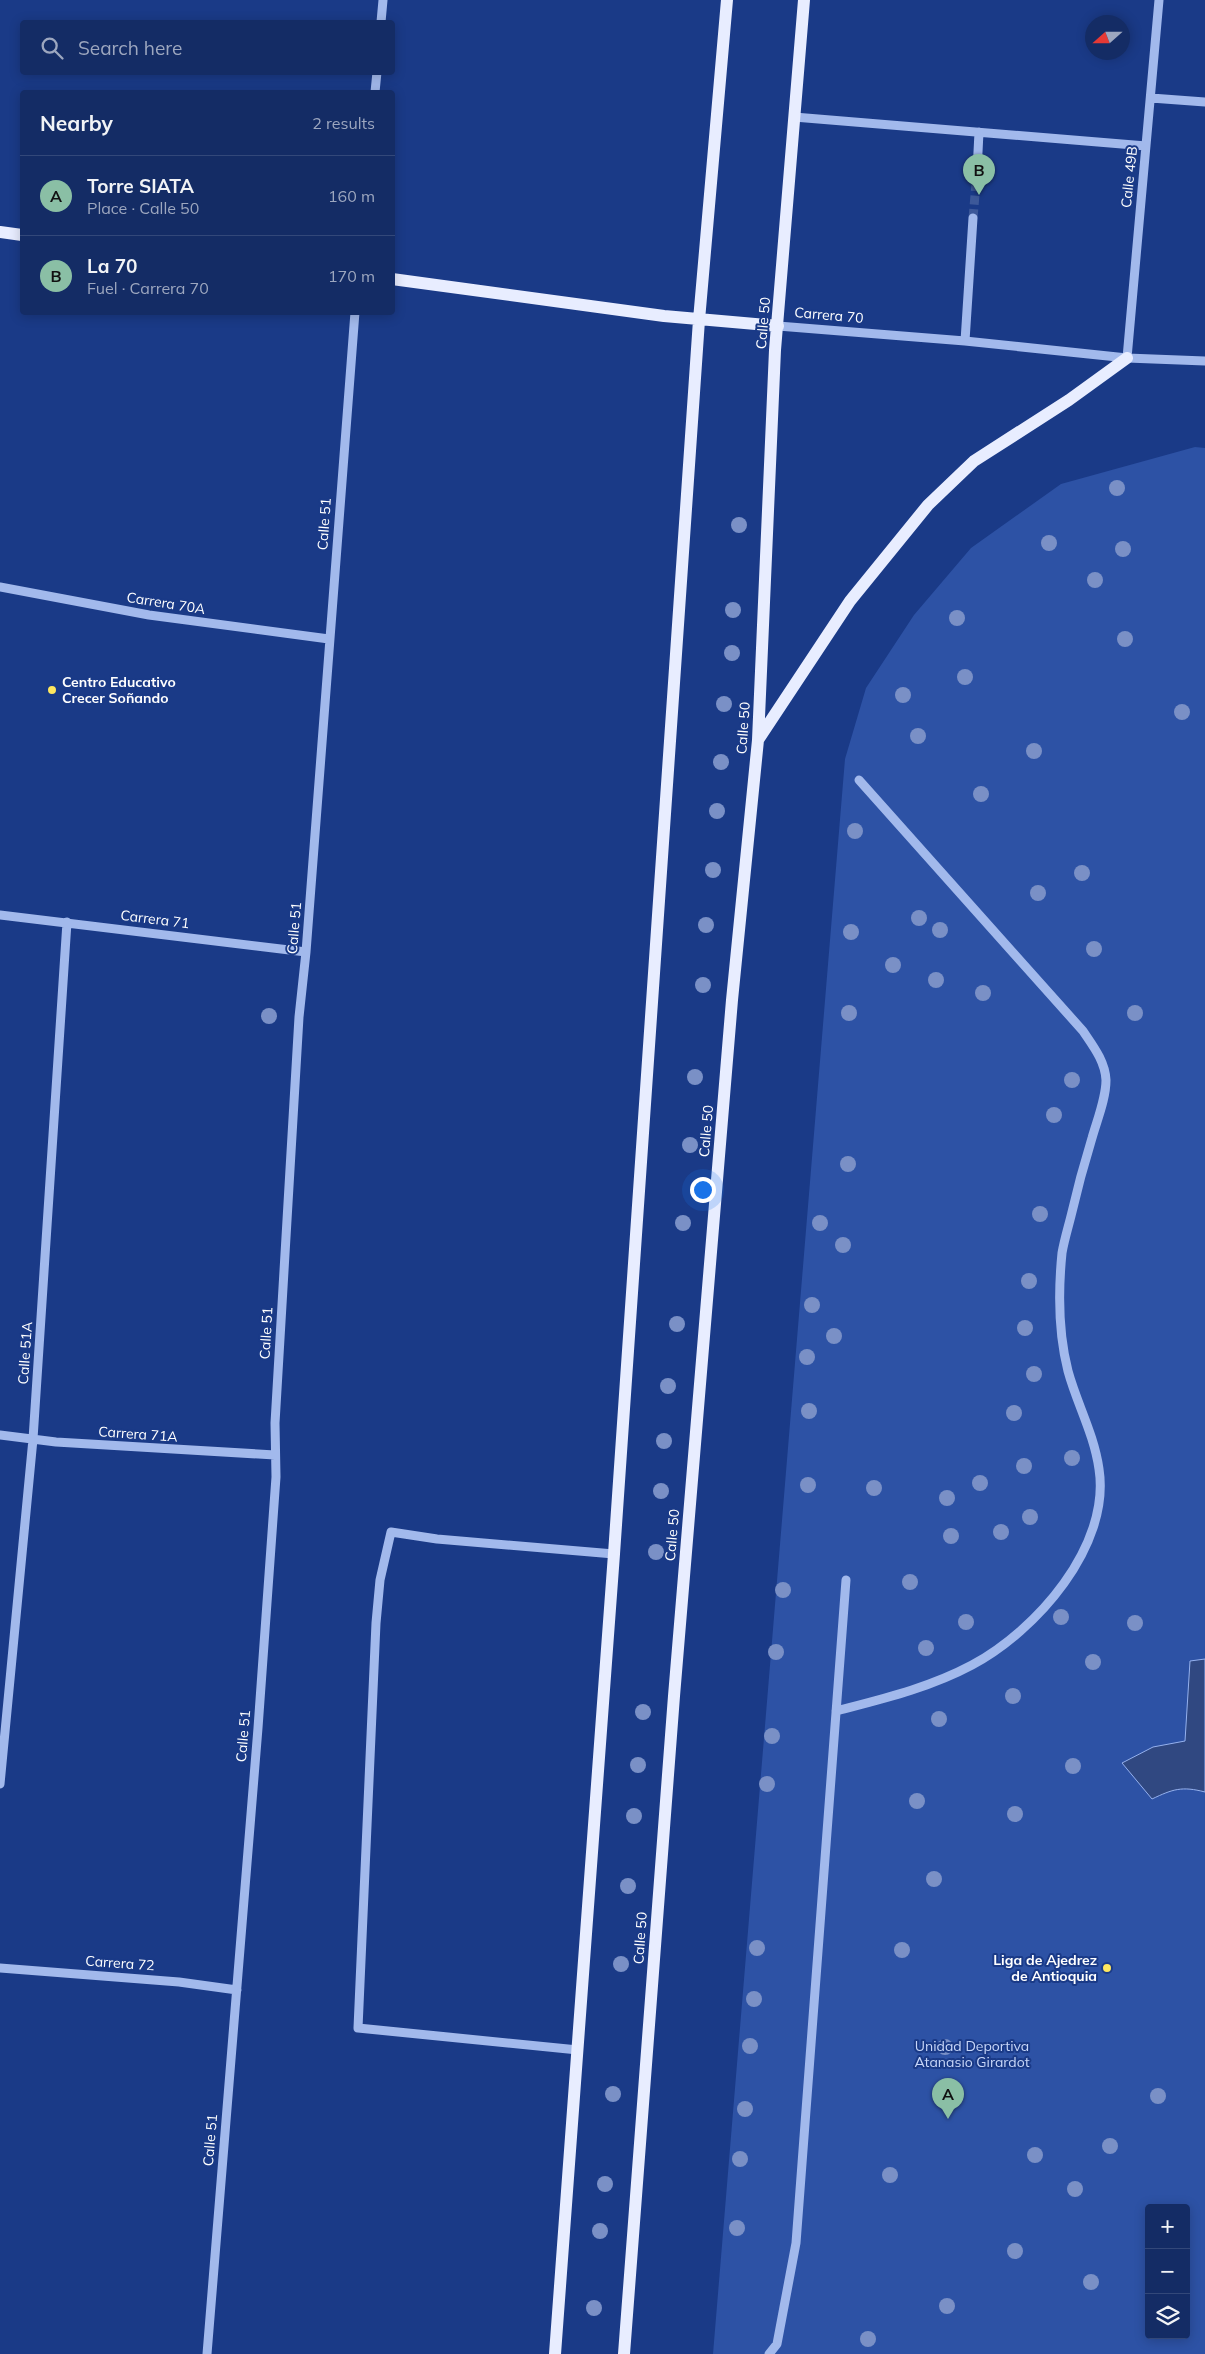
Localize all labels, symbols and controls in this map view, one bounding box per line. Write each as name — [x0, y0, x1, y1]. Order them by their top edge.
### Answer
north arrow — [1085, 15, 1130, 60]
search box — [20, 20, 395, 75]
icon: search — [38, 34, 66, 62]
text: Search here — [78, 36, 182, 60]
text: Nearby — [40, 110, 113, 136]
text: 2 results — [312, 113, 375, 133]
street label: Calle 49B — [1117, 145, 1141, 209]
pin: B — [963, 154, 995, 195]
text: Torre SIATA — [87, 174, 194, 198]
text: A — [50, 186, 62, 206]
text: 160 m — [328, 186, 375, 206]
text: Place · Calle 50 — [87, 198, 199, 218]
text: La 70 — [87, 254, 137, 278]
text: B — [50, 266, 62, 286]
text: 170 m — [328, 266, 375, 286]
text: Fuel · Carrera 70 — [87, 278, 209, 298]
street label: Calle 50 — [752, 296, 774, 350]
street label: Carrera 70 — [794, 303, 864, 327]
street label: Calle 51 — [313, 497, 335, 551]
street label: Carrera 70A — [125, 588, 207, 618]
place label: Centro Educativo Crecer Soñando — [62, 673, 176, 707]
marker: Centro Educativo Crecer Soñando — [46, 684, 58, 696]
street label: Calle 50 — [732, 701, 754, 755]
street label: Calle 51 — [283, 901, 305, 955]
street label: Carrera 71 — [120, 906, 190, 932]
street label: Calle 50 — [695, 1104, 717, 1158]
your location — [690, 1177, 716, 1203]
street label: Calle 51 — [256, 1306, 276, 1360]
street label: Calle 51A — [14, 1320, 36, 1385]
street label: Carrera 71A — [98, 1422, 179, 1446]
street label: Calle 50 — [661, 1508, 683, 1562]
street label: Calle 51 — [232, 1709, 254, 1763]
street label: Calle 50 — [629, 1911, 651, 1965]
place label: Liga de Ajedrez de Antioquia — [993, 1951, 1097, 1985]
street label: Carrera 72 — [85, 1952, 155, 1974]
marker: Liga de Ajedrez de Antioquia — [1101, 1962, 1113, 1974]
park label: Unidad Deportiva Atanasio Girardot — [914, 2037, 1030, 2071]
pin: A — [932, 2078, 964, 2119]
street label: Calle 51 — [199, 2113, 221, 2167]
map controls — [1145, 2204, 1190, 2339]
button: + — [1145, 2204, 1190, 2249]
button: − — [1145, 2249, 1190, 2294]
button: layers — [1145, 2294, 1190, 2339]

